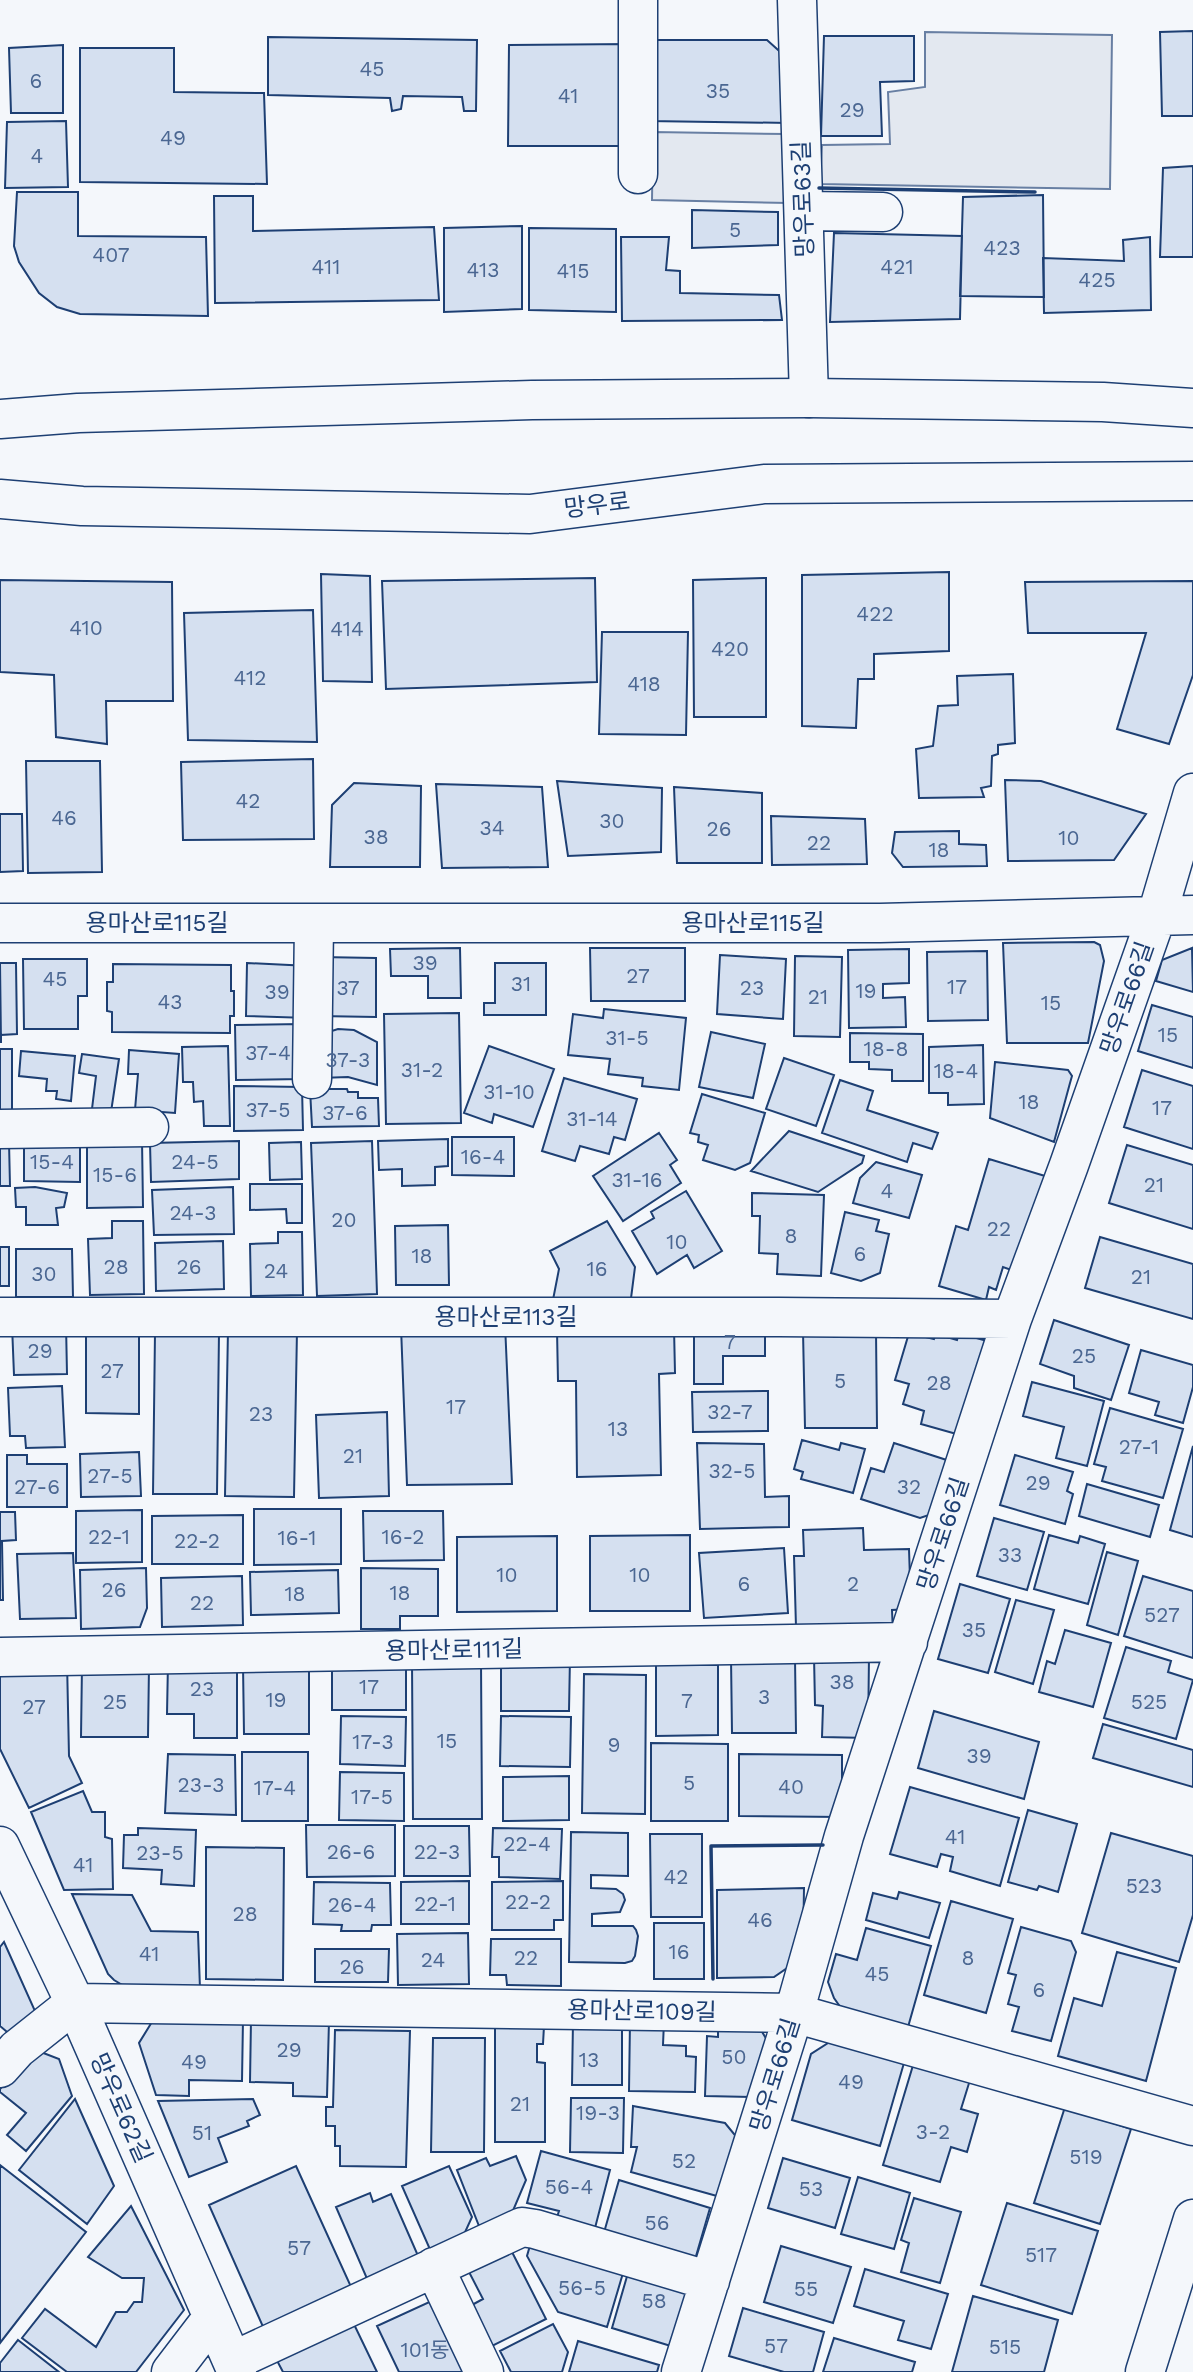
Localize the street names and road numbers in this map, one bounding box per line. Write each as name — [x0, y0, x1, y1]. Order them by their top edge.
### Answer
street label: 망우로63길 — [787, 140, 819, 258]
street label: 망우로 — [562, 487, 632, 523]
street label: 용마산로115길 — [85, 909, 229, 937]
street label: 용마산로115길 — [681, 909, 825, 937]
street label: 망우로66길 — [1095, 938, 1159, 1058]
street label: 용마산로113길 — [434, 1303, 578, 1331]
street label: 망우로66길 — [912, 1474, 974, 1594]
street label: 용마산로111길 — [385, 1635, 523, 1665]
street label: 용마산로109길 — [567, 1996, 717, 2026]
street label: 망우로66길 — [744, 2015, 806, 2135]
street label: 망우로62길 — [84, 2049, 158, 2167]

